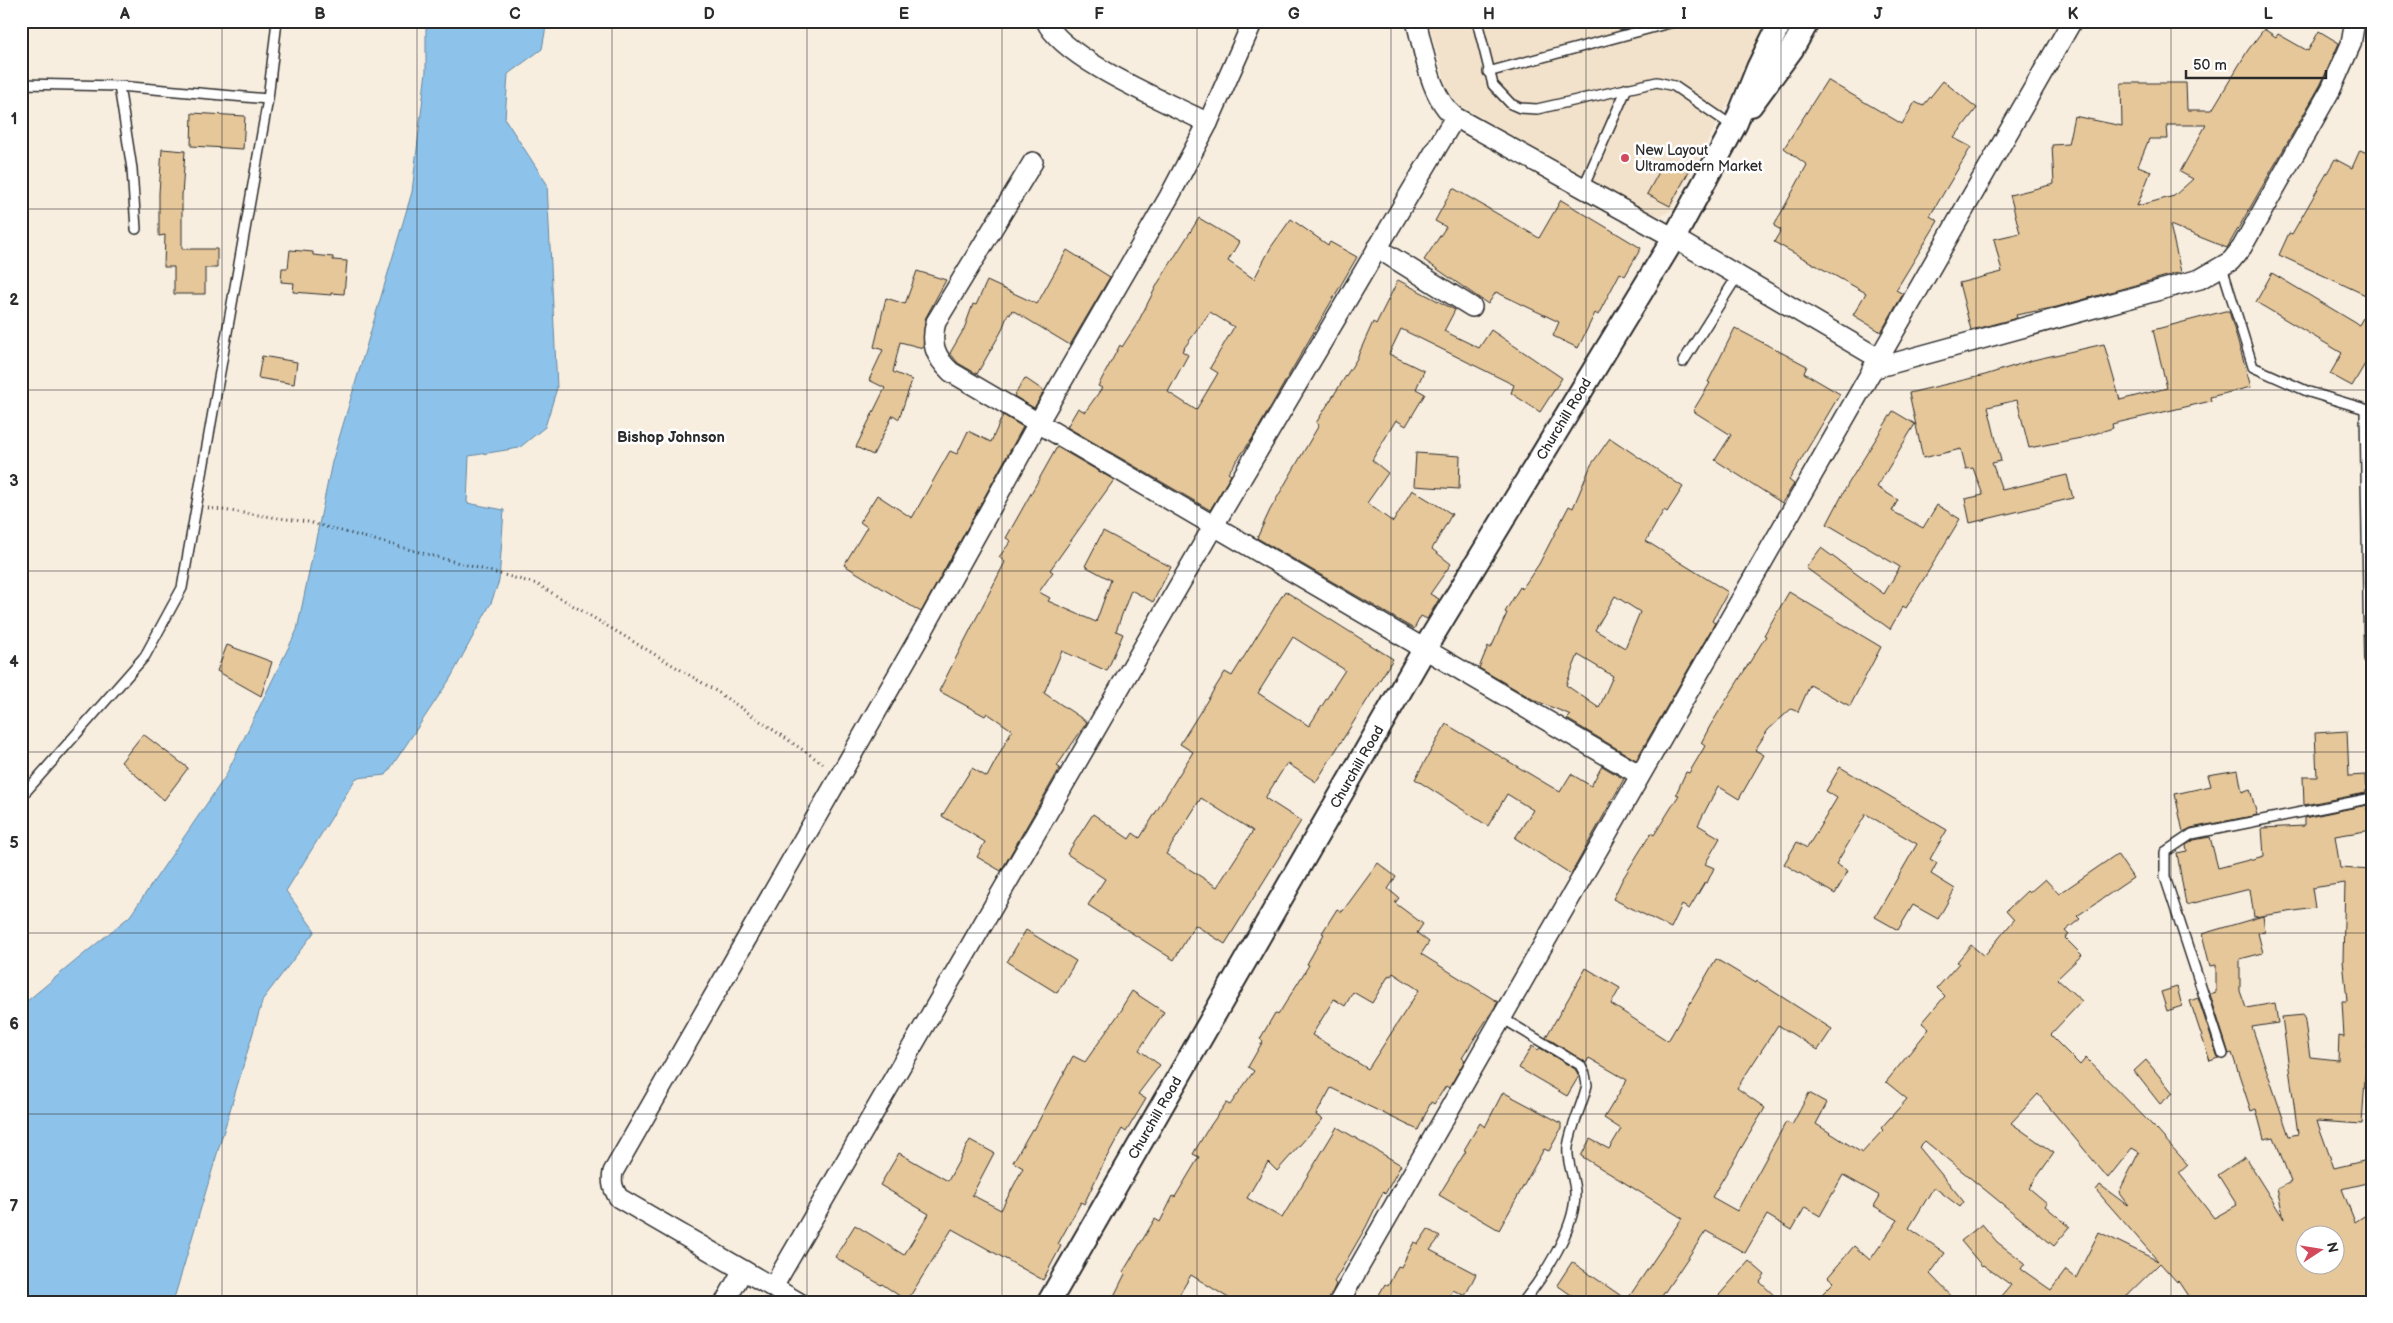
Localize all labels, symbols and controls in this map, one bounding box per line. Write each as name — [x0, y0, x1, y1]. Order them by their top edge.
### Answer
text: A — [119, 5, 130, 24]
text: B — [314, 5, 326, 24]
text: C — [509, 5, 521, 24]
text: D — [703, 5, 715, 24]
text: E — [899, 5, 909, 24]
text: F — [1094, 5, 1104, 24]
text: G — [1288, 5, 1300, 24]
text: H — [1483, 5, 1495, 24]
text: I — [1681, 5, 1687, 24]
text: J — [1874, 5, 1883, 24]
text: K — [2068, 5, 2079, 24]
text: L — [2263, 5, 2273, 24]
scale bar — [2186, 48, 2326, 80]
text: 50 m — [2193, 56, 2227, 75]
text: 1 — [11, 110, 17, 129]
place label: New Layout Ultramodern Market — [1635, 142, 1763, 175]
marker: New Layout Ultramodern Market — [1619, 152, 1631, 164]
text: 2 — [9, 291, 19, 310]
street label: Churchill Road — [1533, 375, 1595, 463]
district label: Bishop Johnson — [617, 428, 725, 447]
text: 3 — [9, 472, 19, 491]
text: 4 — [9, 653, 19, 672]
street label: Churchill Road — [1327, 723, 1387, 811]
text: 5 — [9, 834, 19, 853]
text: 6 — [9, 1015, 19, 1034]
street label: Churchill Road — [1125, 1074, 1185, 1162]
text: 7 — [10, 1197, 19, 1216]
north arrow — [2296, 1226, 2346, 1276]
text: N — [2323, 1240, 2342, 1254]

